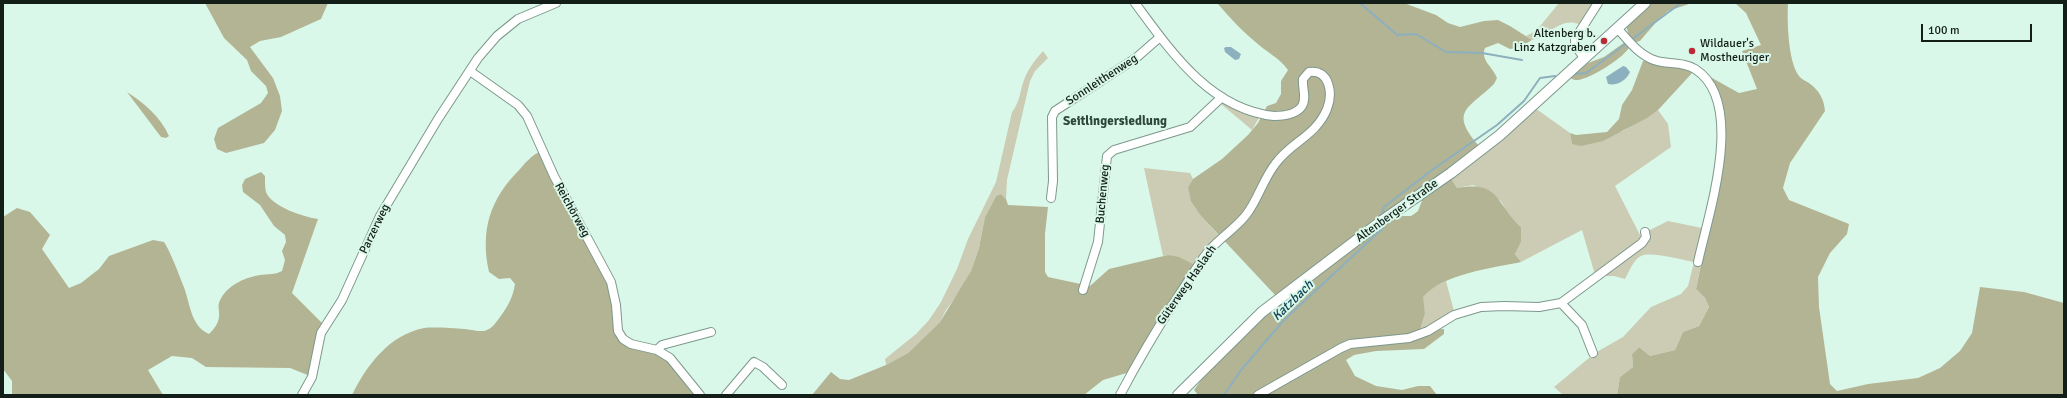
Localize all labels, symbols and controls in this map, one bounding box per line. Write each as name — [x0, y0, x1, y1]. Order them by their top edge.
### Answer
scale bar — [1923, 16, 2034, 42]
text: 100 m — [1928, 23, 1960, 38]
place label: Altenberg b. Linz Katzgraben — [1514, 27, 1596, 55]
marker: Altenberg b. Linz Katzgraben — [1599, 36, 1609, 46]
place label: Wildauer's Mostheuriger — [1700, 37, 1769, 65]
marker: Wildauer's Mostheuriger — [1687, 46, 1697, 56]
street label: Sonnleithenweg — [1063, 51, 1141, 109]
district label: Seitlingersiedlung — [1063, 114, 1167, 130]
street label: Buchenweg — [1093, 164, 1113, 224]
street label: Altenberger Straße — [1353, 176, 1441, 246]
street label: Reichörweg — [551, 180, 593, 240]
street label: Parzerweg — [357, 202, 393, 256]
street label: Güterweg Haslach — [1154, 242, 1220, 328]
water label: Katzbach — [1269, 278, 1317, 324]

